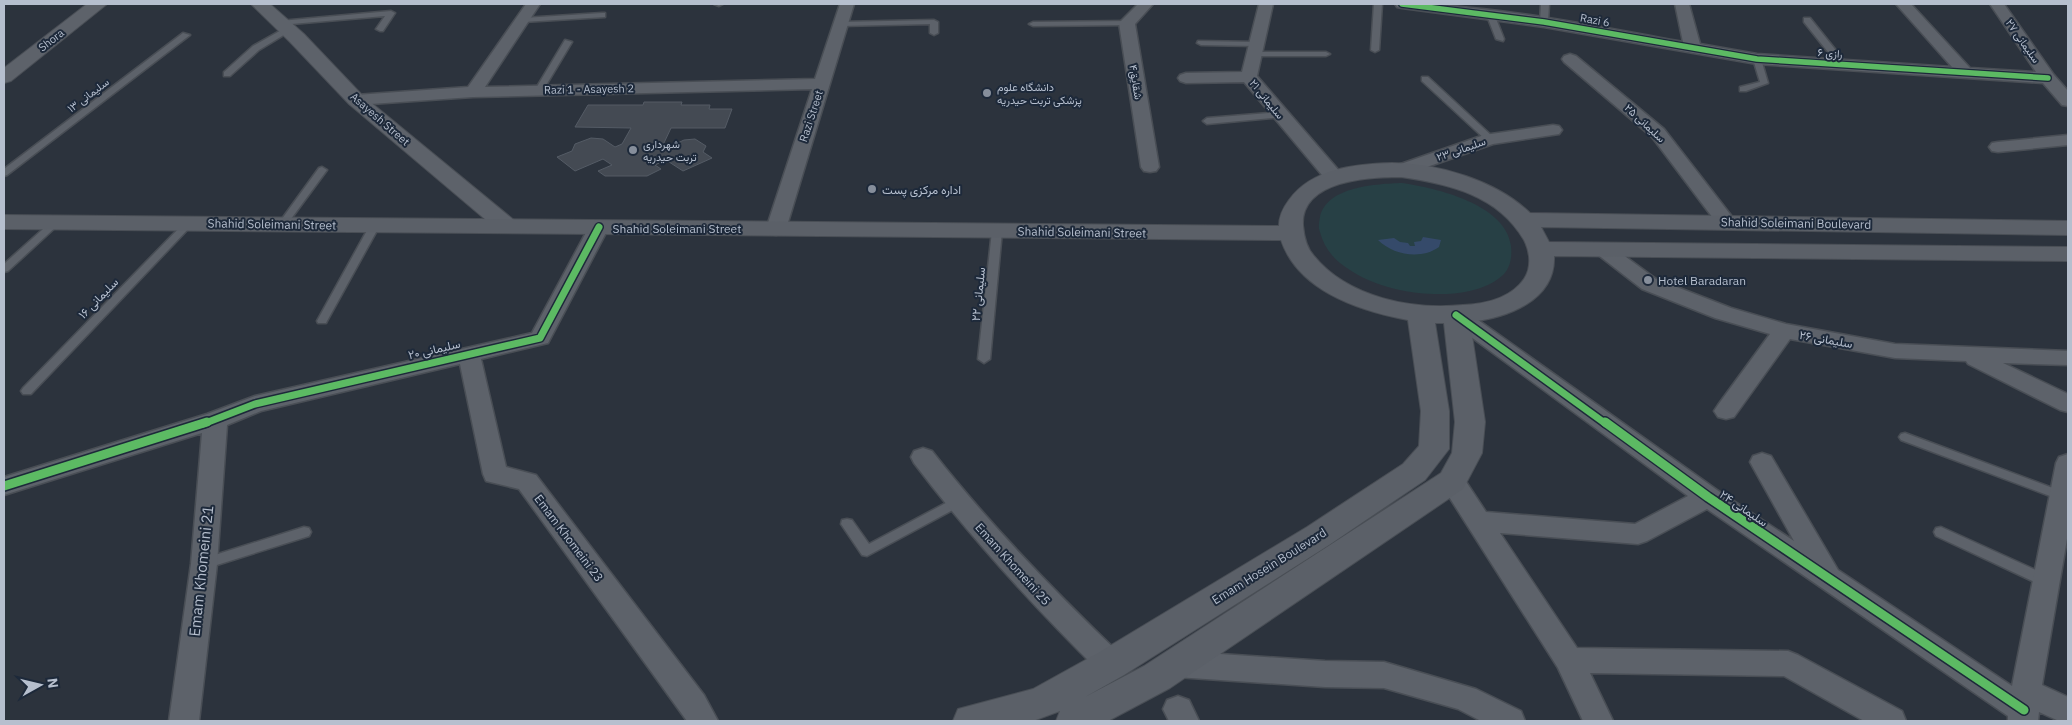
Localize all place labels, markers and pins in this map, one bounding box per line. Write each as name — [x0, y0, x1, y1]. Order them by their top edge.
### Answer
place label: دانشگاه علوم پزشکی تربت حیدریه — [997, 80, 1082, 108]
marker: دانشگاه علوم پزشکی تربت حیدریه — [981, 87, 993, 99]
place label: شهرداری تربت حیدریه — [643, 137, 697, 164]
marker: شهرداری تربت حیدریه — [627, 144, 639, 156]
place label: اداره مرکزی پست — [882, 182, 961, 198]
marker: اداره مرکزی پست — [866, 183, 878, 195]
place label: Hotel Baradaran — [1658, 273, 1746, 288]
marker: Hotel Baradaran — [1642, 274, 1654, 286]

